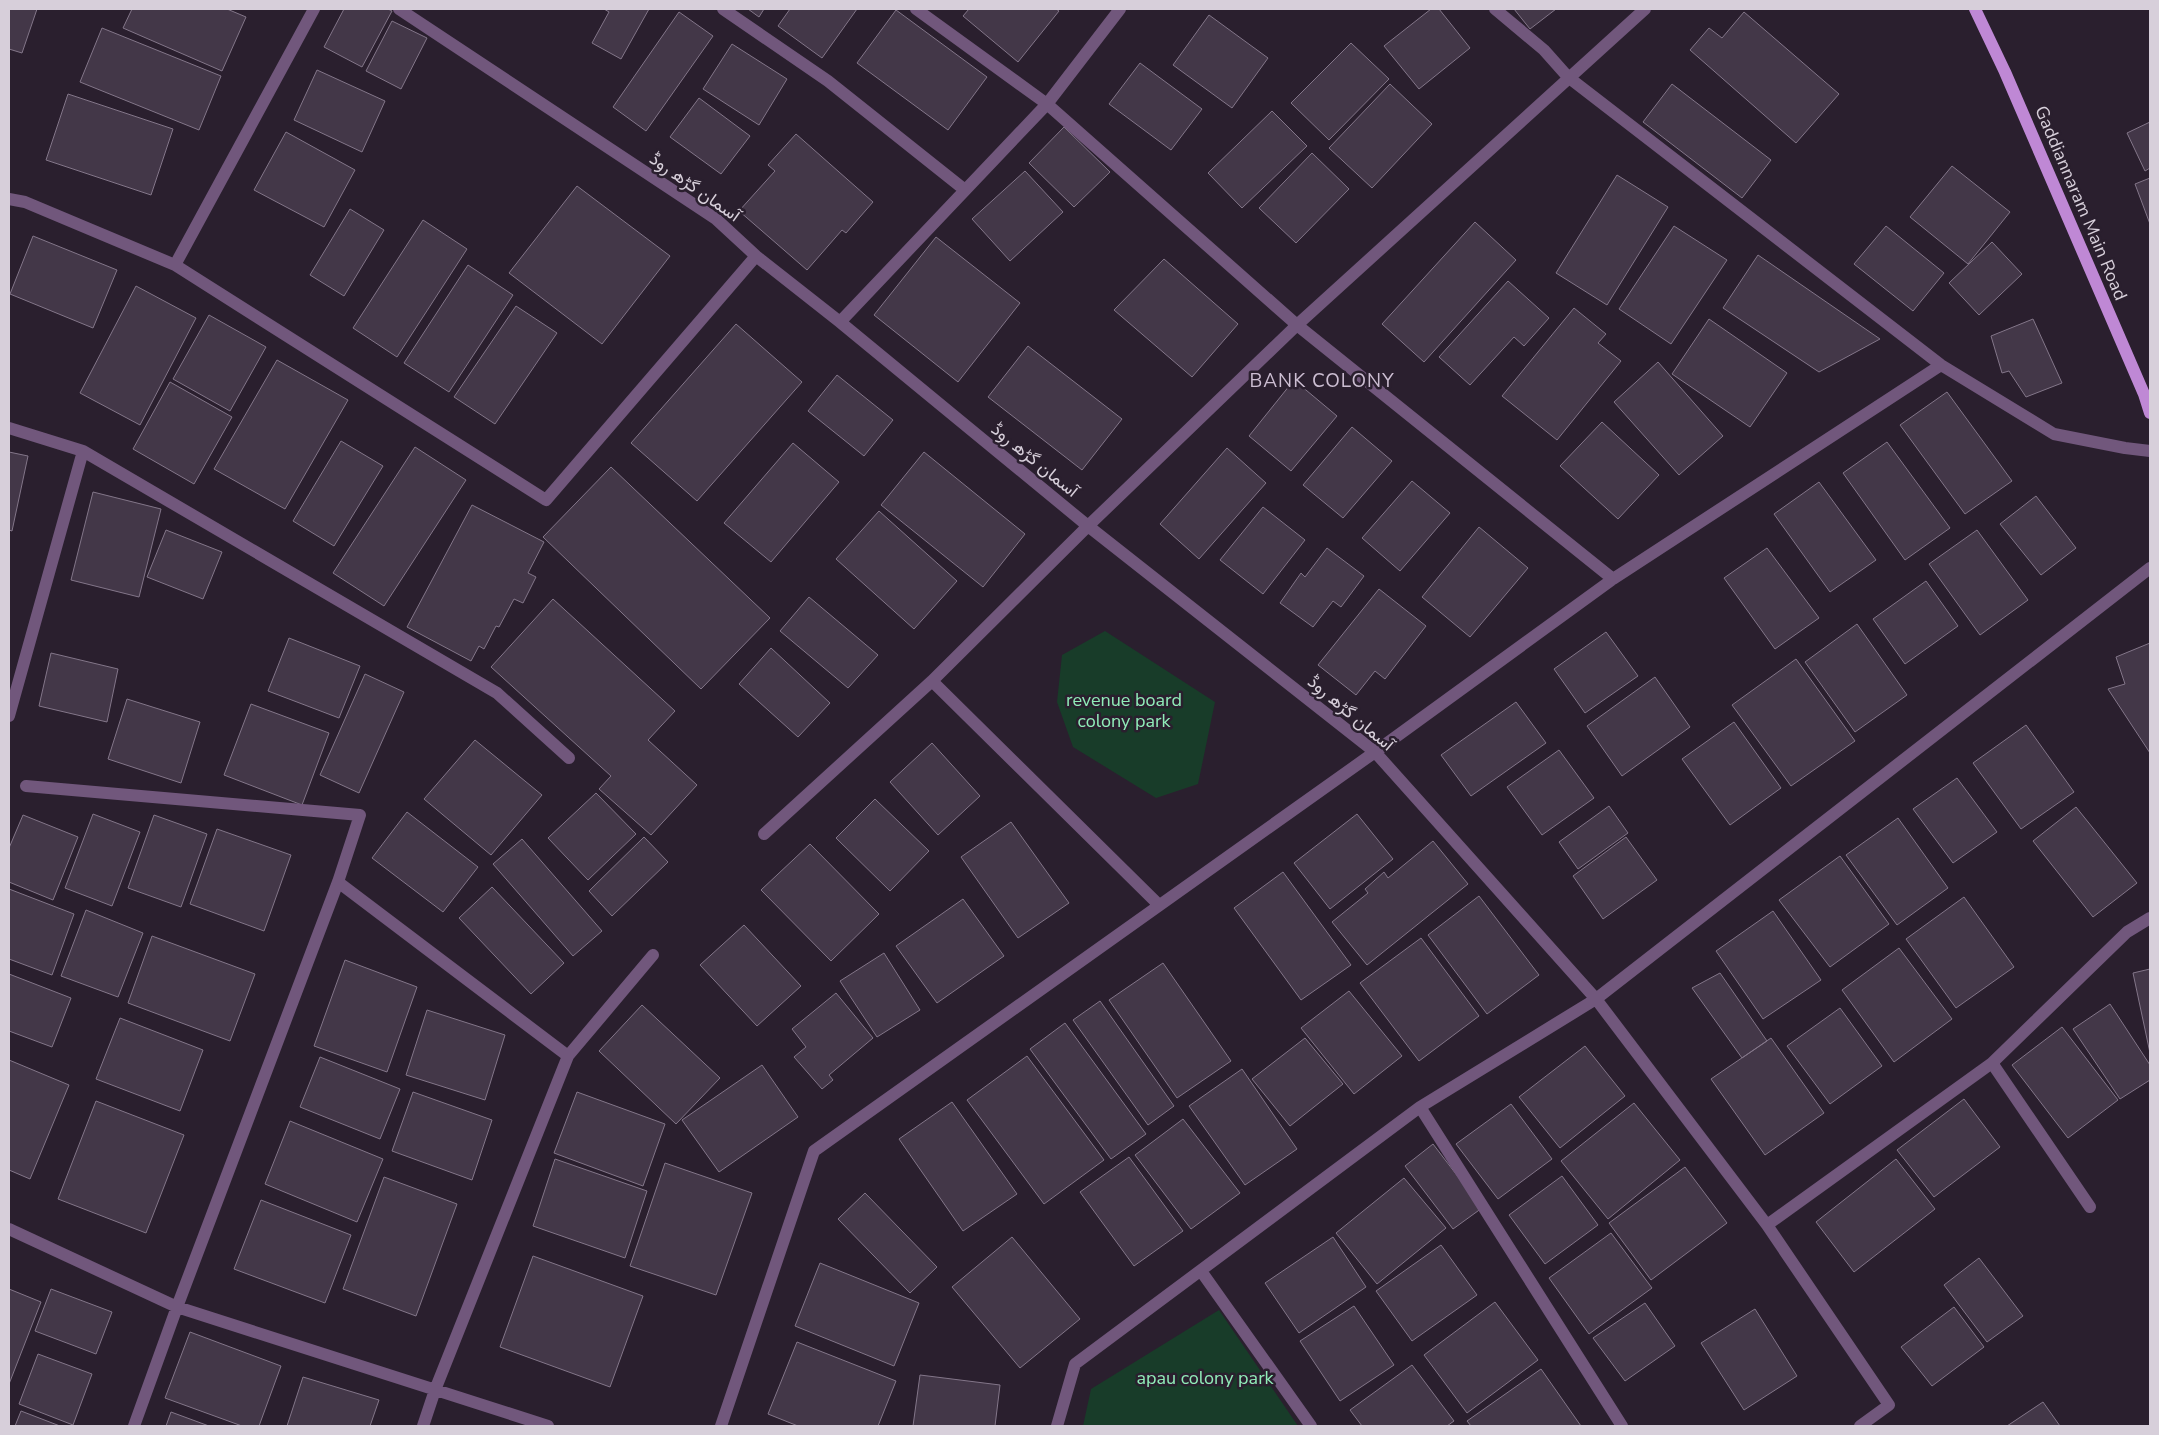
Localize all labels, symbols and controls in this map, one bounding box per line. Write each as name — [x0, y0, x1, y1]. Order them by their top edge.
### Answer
street label: Gaddiannaram Main Road — [2029, 102, 2133, 304]
street label: آسمان گڑھ روڈ — [645, 147, 747, 228]
district label: BANK COLONY — [1250, 368, 1394, 394]
street label: آسمان گڑھ روڈ — [986, 417, 1085, 504]
street label: آسمان گڑھ روڈ — [1303, 670, 1401, 757]
park label: revenue board colony park — [1066, 688, 1182, 733]
park label: apau colony park — [1136, 1366, 1275, 1390]

